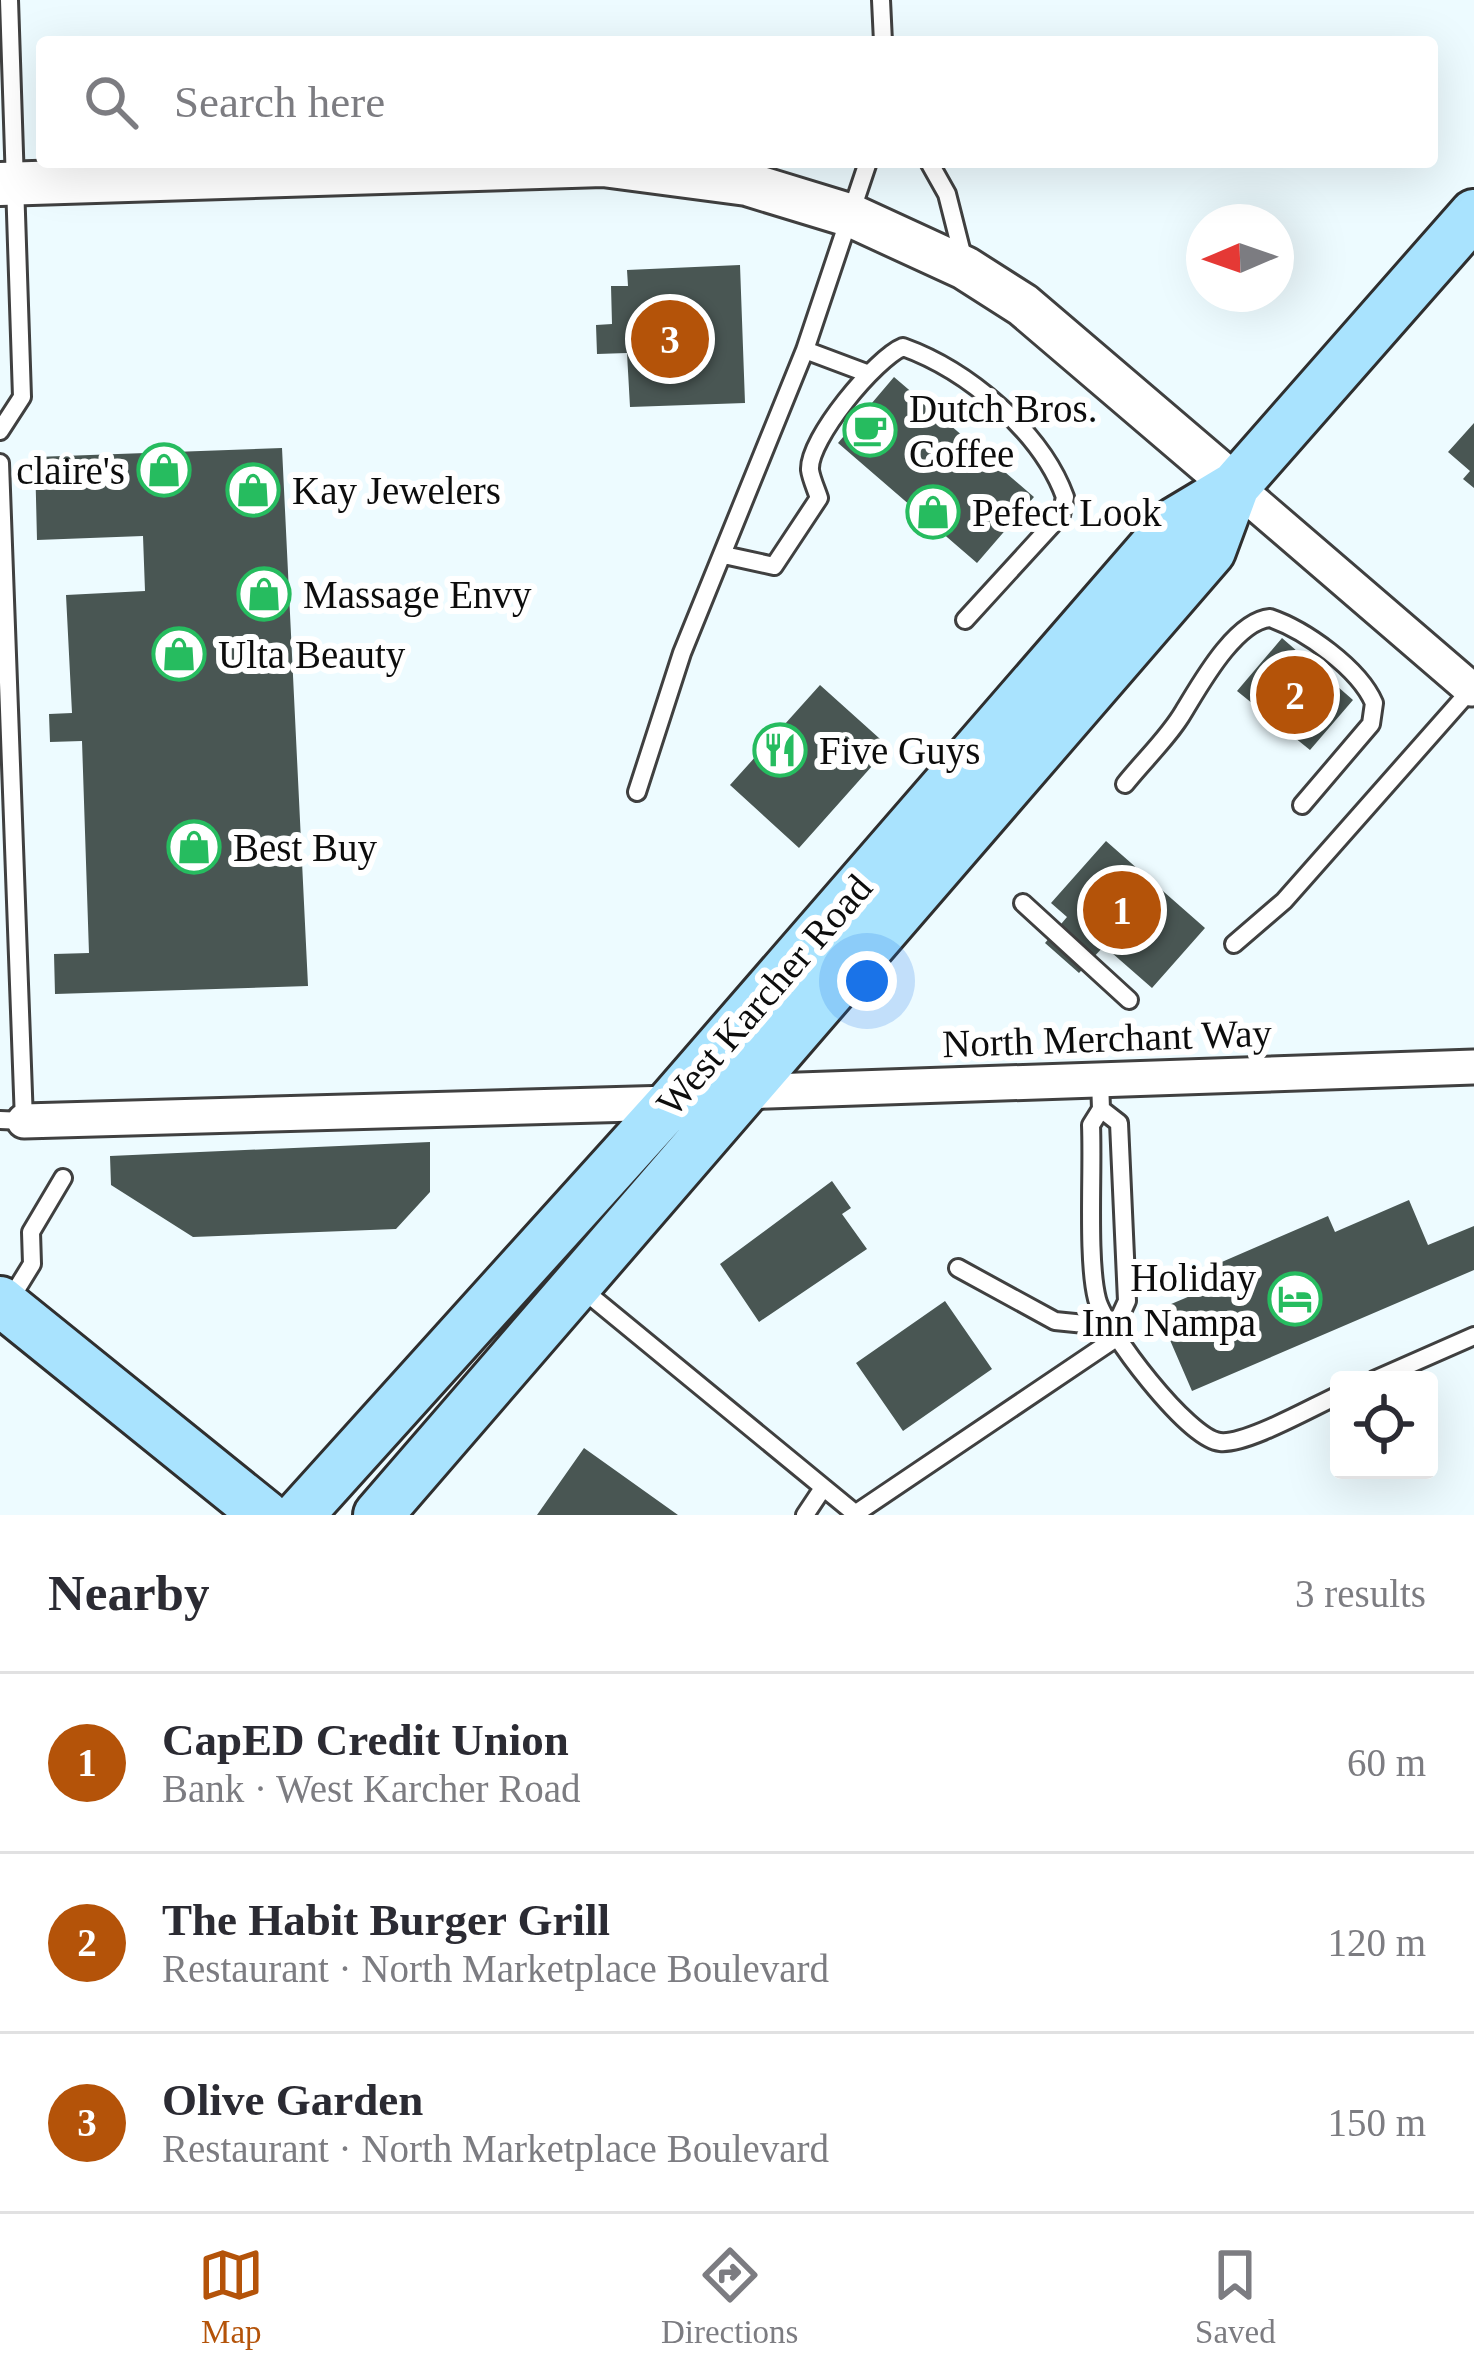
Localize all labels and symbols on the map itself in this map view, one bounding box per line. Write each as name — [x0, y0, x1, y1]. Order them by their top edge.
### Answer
north arrow — [1186, 204, 1294, 312]
pin: 3 — [631, 294, 709, 384]
place label: Dutch Bros. Coffee — [909, 387, 1098, 475]
cafe icon: Dutch Bros. Coffee — [842, 402, 898, 458]
shop icon: claire's — [136, 442, 192, 498]
place label: claire's — [16, 449, 125, 492]
shop icon: Kay Jewelers — [225, 462, 281, 518]
place label: Kay Jewelers — [292, 469, 501, 513]
shop icon: Pefect Look — [905, 484, 961, 540]
place label: Pefect Look — [972, 491, 1162, 534]
shop icon: Massage Envy — [236, 566, 292, 622]
place label: Massage Envy — [303, 573, 532, 617]
shop icon: Ulta Beauty — [151, 626, 207, 682]
place label: Ulta Beauty — [218, 633, 406, 677]
pin: 2 — [1256, 650, 1334, 740]
restaurant icon: Five Guys — [752, 722, 808, 778]
place label: Five Guys — [819, 729, 980, 773]
shop icon: Best Buy — [166, 819, 222, 875]
place label: Best Buy — [233, 826, 378, 870]
pin: 1 — [1083, 865, 1161, 955]
street label: West Karcher Road — [648, 866, 880, 1124]
your location — [837, 951, 897, 1011]
street label: North Merchant Way — [941, 1011, 1273, 1066]
place label: Holiday Inn Nampa — [1082, 1256, 1256, 1345]
hotel icon: Holiday Inn Nampa — [1267, 1271, 1323, 1327]

